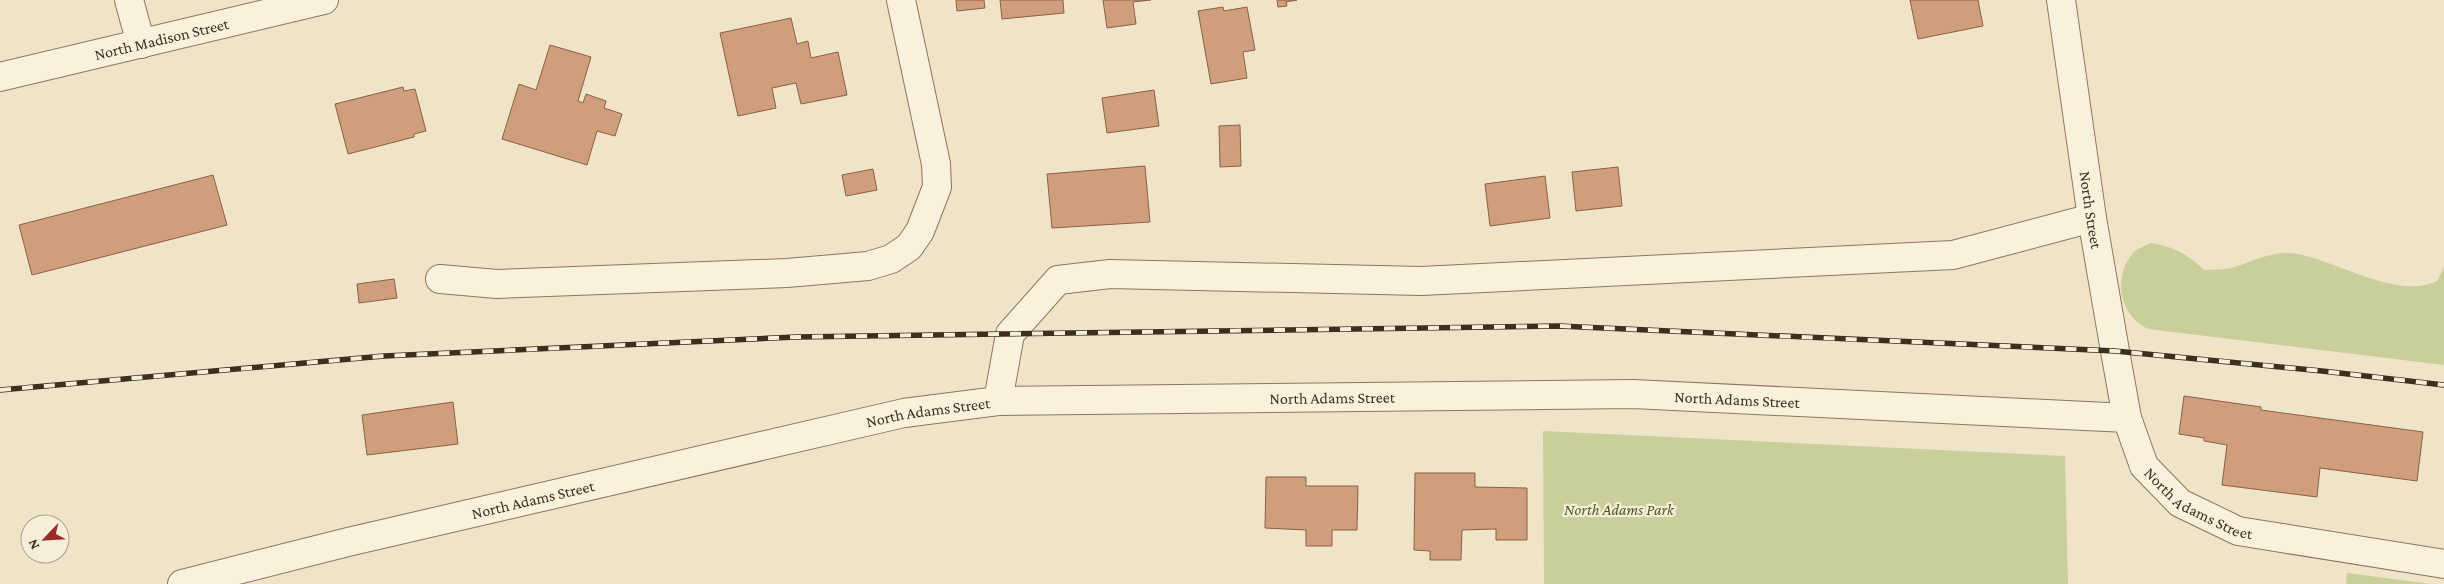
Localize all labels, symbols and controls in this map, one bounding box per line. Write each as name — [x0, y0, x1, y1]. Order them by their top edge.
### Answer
street label: North Madison Street — [93, 15, 231, 63]
street label: North Street — [2076, 170, 2105, 251]
street label: North Adams Street — [1674, 388, 1801, 411]
street label: North Adams Street — [1269, 389, 1396, 407]
street label: North Adams Street — [864, 394, 992, 431]
street label: North Adams Street — [2141, 464, 2254, 542]
street label: North Adams Street — [470, 477, 597, 522]
park label: North Adams Park — [1564, 501, 1675, 518]
north arrow — [20, 514, 70, 564]
text: N — [24, 536, 42, 552]

